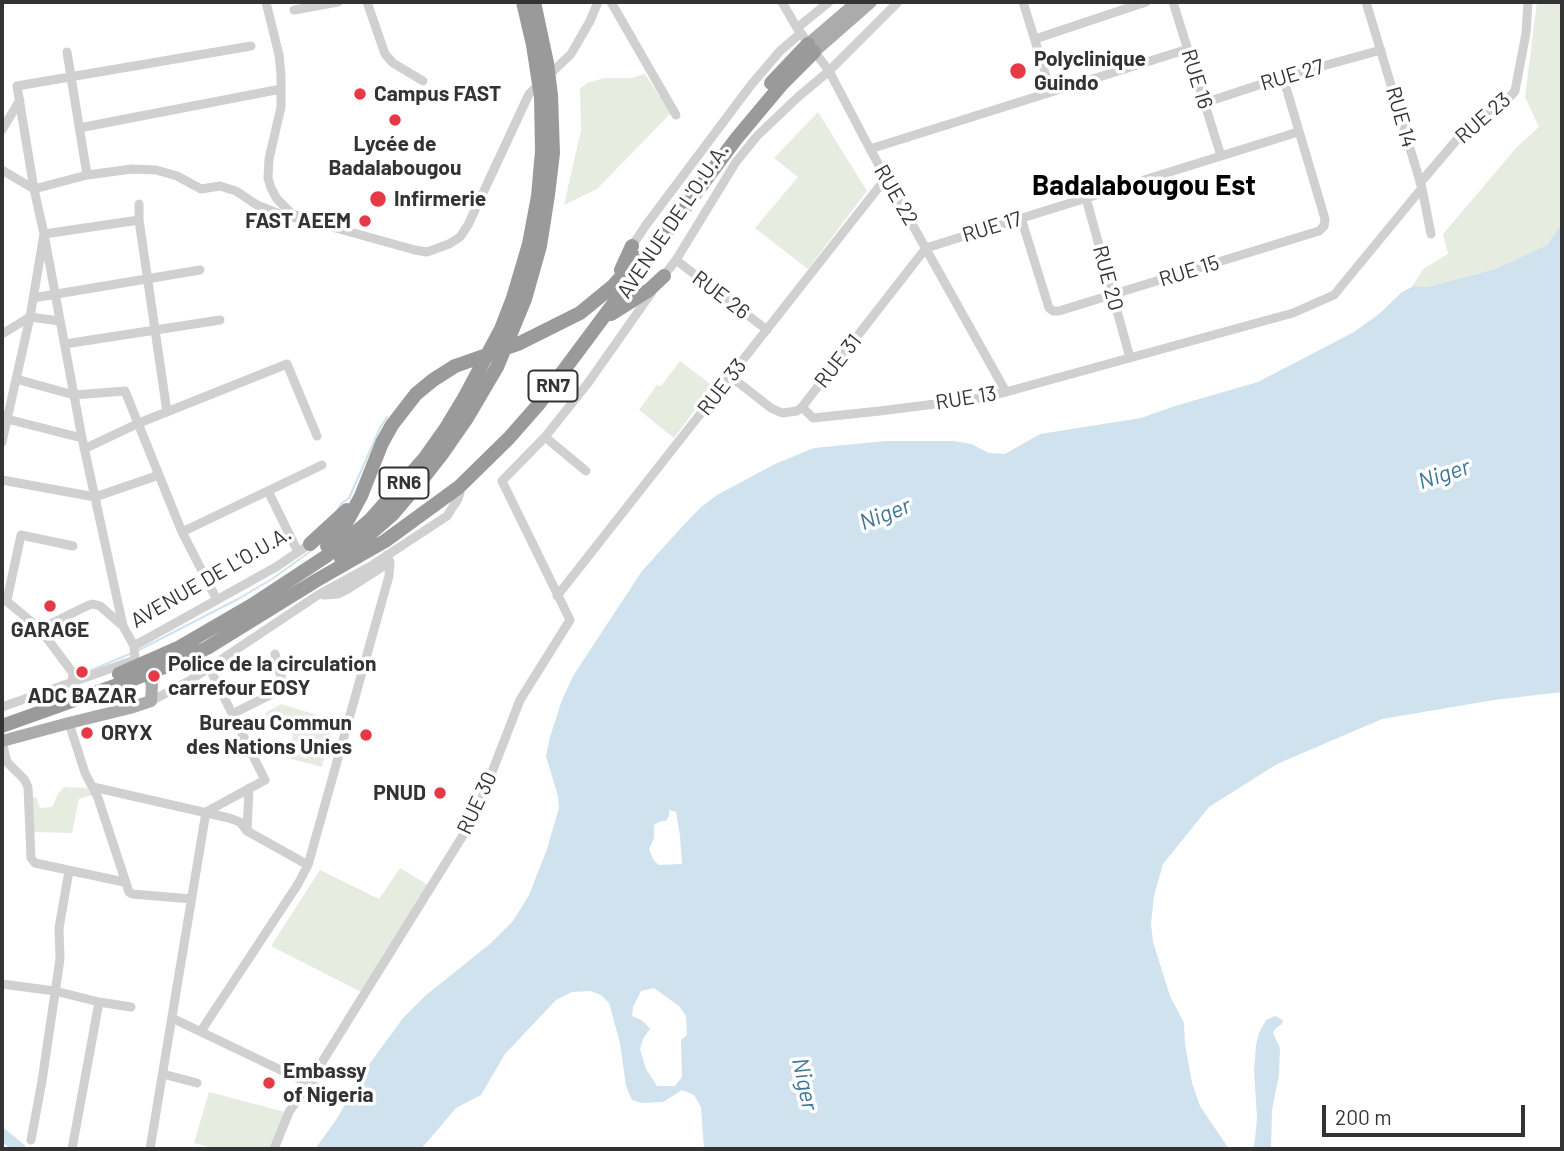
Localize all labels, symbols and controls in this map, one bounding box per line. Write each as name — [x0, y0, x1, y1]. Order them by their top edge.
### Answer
place label: Polyclinique Guindo — [1034, 46, 1146, 96]
street label: RUE 16 — [1176, 46, 1218, 112]
street label: RUE 27 — [1258, 54, 1326, 96]
marker: Polyclinique Guindo — [1008, 61, 1028, 81]
place label: Campus FAST — [374, 81, 501, 107]
street label: RUE 14 — [1380, 84, 1422, 150]
marker: Campus FAST — [352, 86, 368, 102]
street label: RUE 23 — [1450, 87, 1516, 149]
marker: Lycée de Badalabougou — [387, 112, 403, 128]
place label: Lycée de Badalabougou — [328, 131, 462, 181]
street label: AVENUE DE L'O.U.A. — [612, 139, 734, 303]
street label: RUE 22 — [869, 160, 923, 230]
district label: Badalabougou Est — [1032, 169, 1256, 203]
place label: Infirmerie — [394, 186, 486, 212]
marker: Infirmerie — [368, 189, 388, 209]
street label: RUE 17 — [959, 206, 1025, 248]
place label: FAST AEEM — [245, 208, 351, 234]
marker: FAST AEEM — [357, 213, 373, 229]
street label: RUE 20 — [1087, 243, 1129, 313]
street label: RUE 15 — [1156, 250, 1222, 292]
street label: RUE 26 — [687, 265, 755, 325]
street label: RUE 31 — [809, 329, 867, 393]
street label: RUE 33 — [692, 354, 752, 420]
road number: RN7 — [528, 370, 578, 402]
street label: RUE 13 — [934, 381, 998, 415]
water label: Niger — [1415, 453, 1473, 495]
road number: RN6 — [380, 468, 428, 498]
water label: Niger — [855, 492, 915, 536]
street label: AVENUE DE L'O.U.A. — [126, 521, 296, 633]
marker: GARAGE — [42, 598, 58, 614]
place label: GARAGE — [11, 617, 89, 643]
place label: Police de la circulation carrefour EOSY — [168, 651, 377, 701]
marker: ADC BAZAR — [74, 664, 90, 680]
marker: Police de la circulation carrefour EOSY — [146, 668, 162, 684]
place label: ADC BAZAR — [27, 683, 137, 709]
place label: Bureau Commun des Nations Unies — [186, 710, 352, 760]
place label: ORYX — [101, 720, 153, 746]
marker: ORYX — [79, 725, 95, 741]
marker: Bureau Commun des Nations Unies — [358, 727, 374, 743]
street label: RUE 30 — [452, 768, 502, 838]
place label: PNUD — [373, 780, 426, 806]
marker: PNUD — [432, 785, 448, 801]
water label: Niger — [786, 1055, 824, 1113]
place label: Embassy of Nigeria — [283, 1058, 374, 1108]
marker: Embassy of Nigeria — [261, 1075, 277, 1091]
scale bar — [1326, 1092, 1529, 1136]
text: 200 m — [1335, 1104, 1392, 1129]

